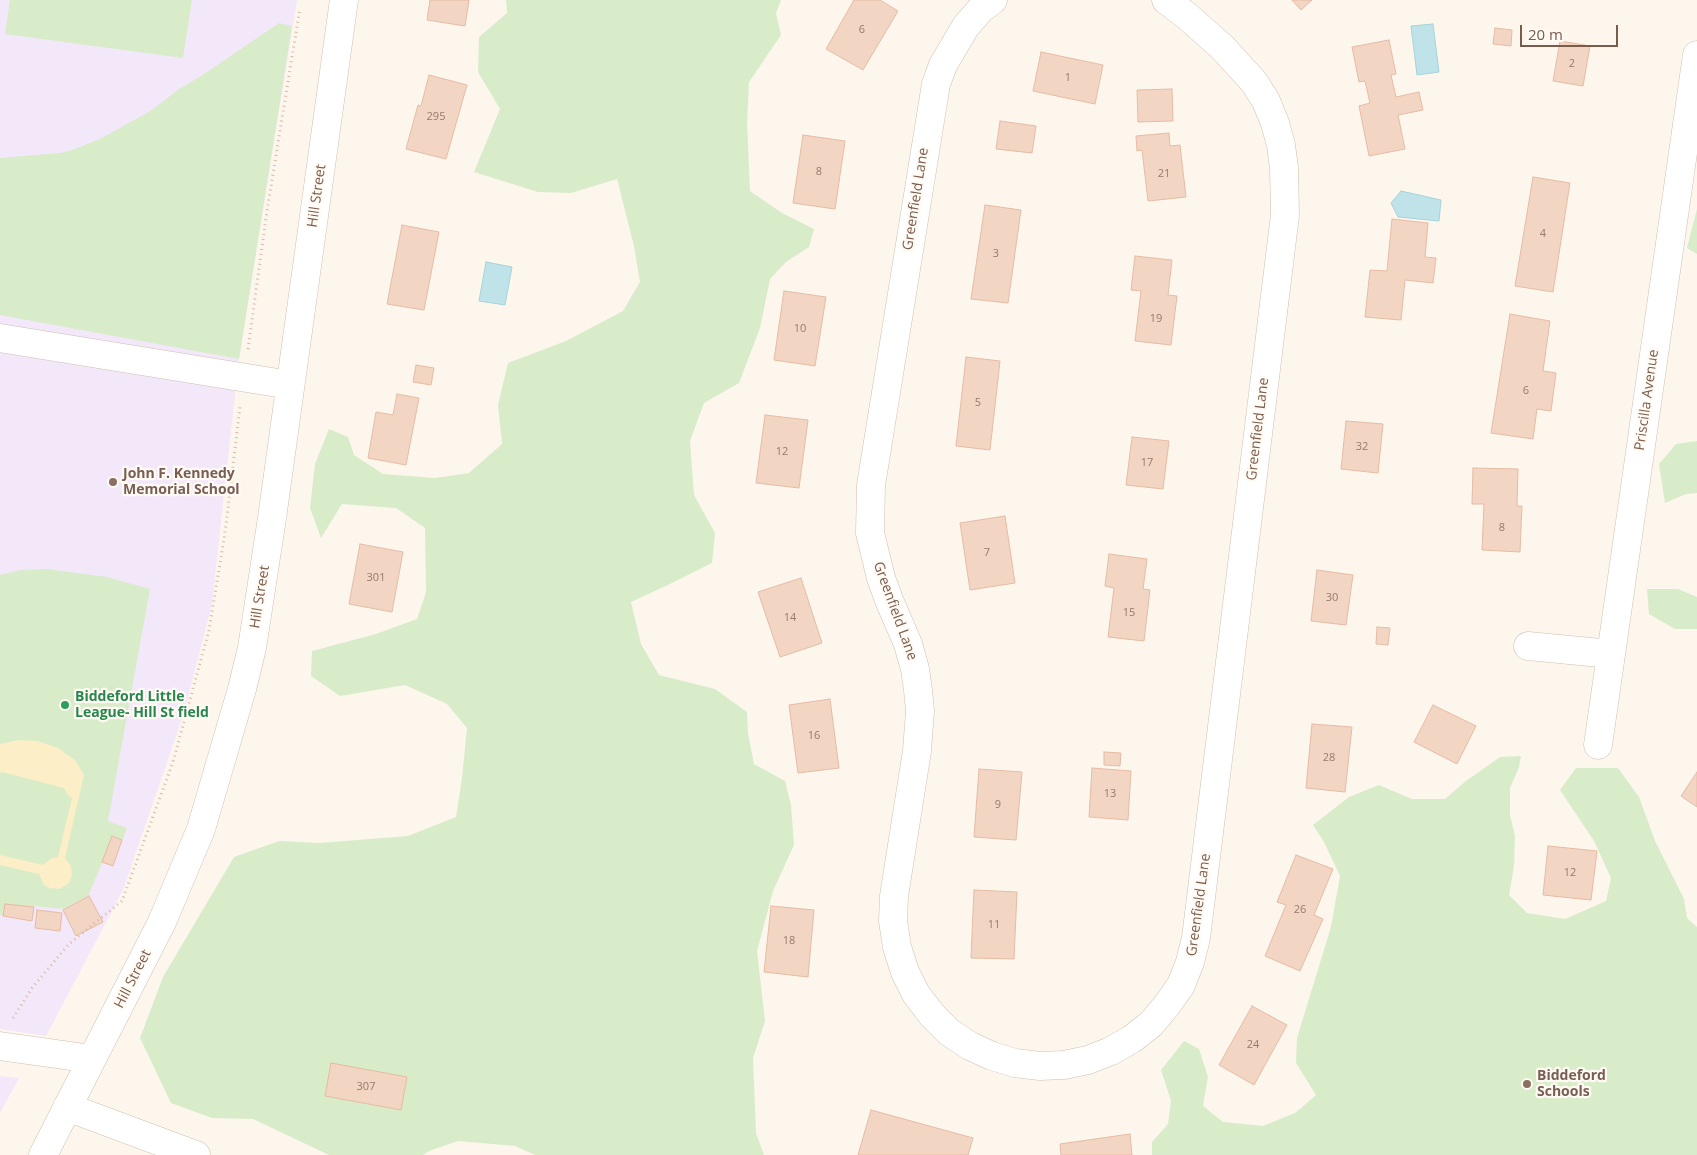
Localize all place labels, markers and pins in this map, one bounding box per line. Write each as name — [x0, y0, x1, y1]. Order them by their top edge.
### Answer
place label: John F. Kennedy Memorial School — [123, 466, 240, 498]
marker: John F. Kennedy Memorial School — [107, 476, 119, 488]
place label: Biddeford Little League- Hill St field — [75, 689, 209, 722]
marker: Biddeford Little League- Hill St field — [59, 699, 71, 711]
place label: Biddeford Schools — [1537, 1068, 1606, 1100]
marker: Biddeford Schools — [1521, 1078, 1533, 1090]

